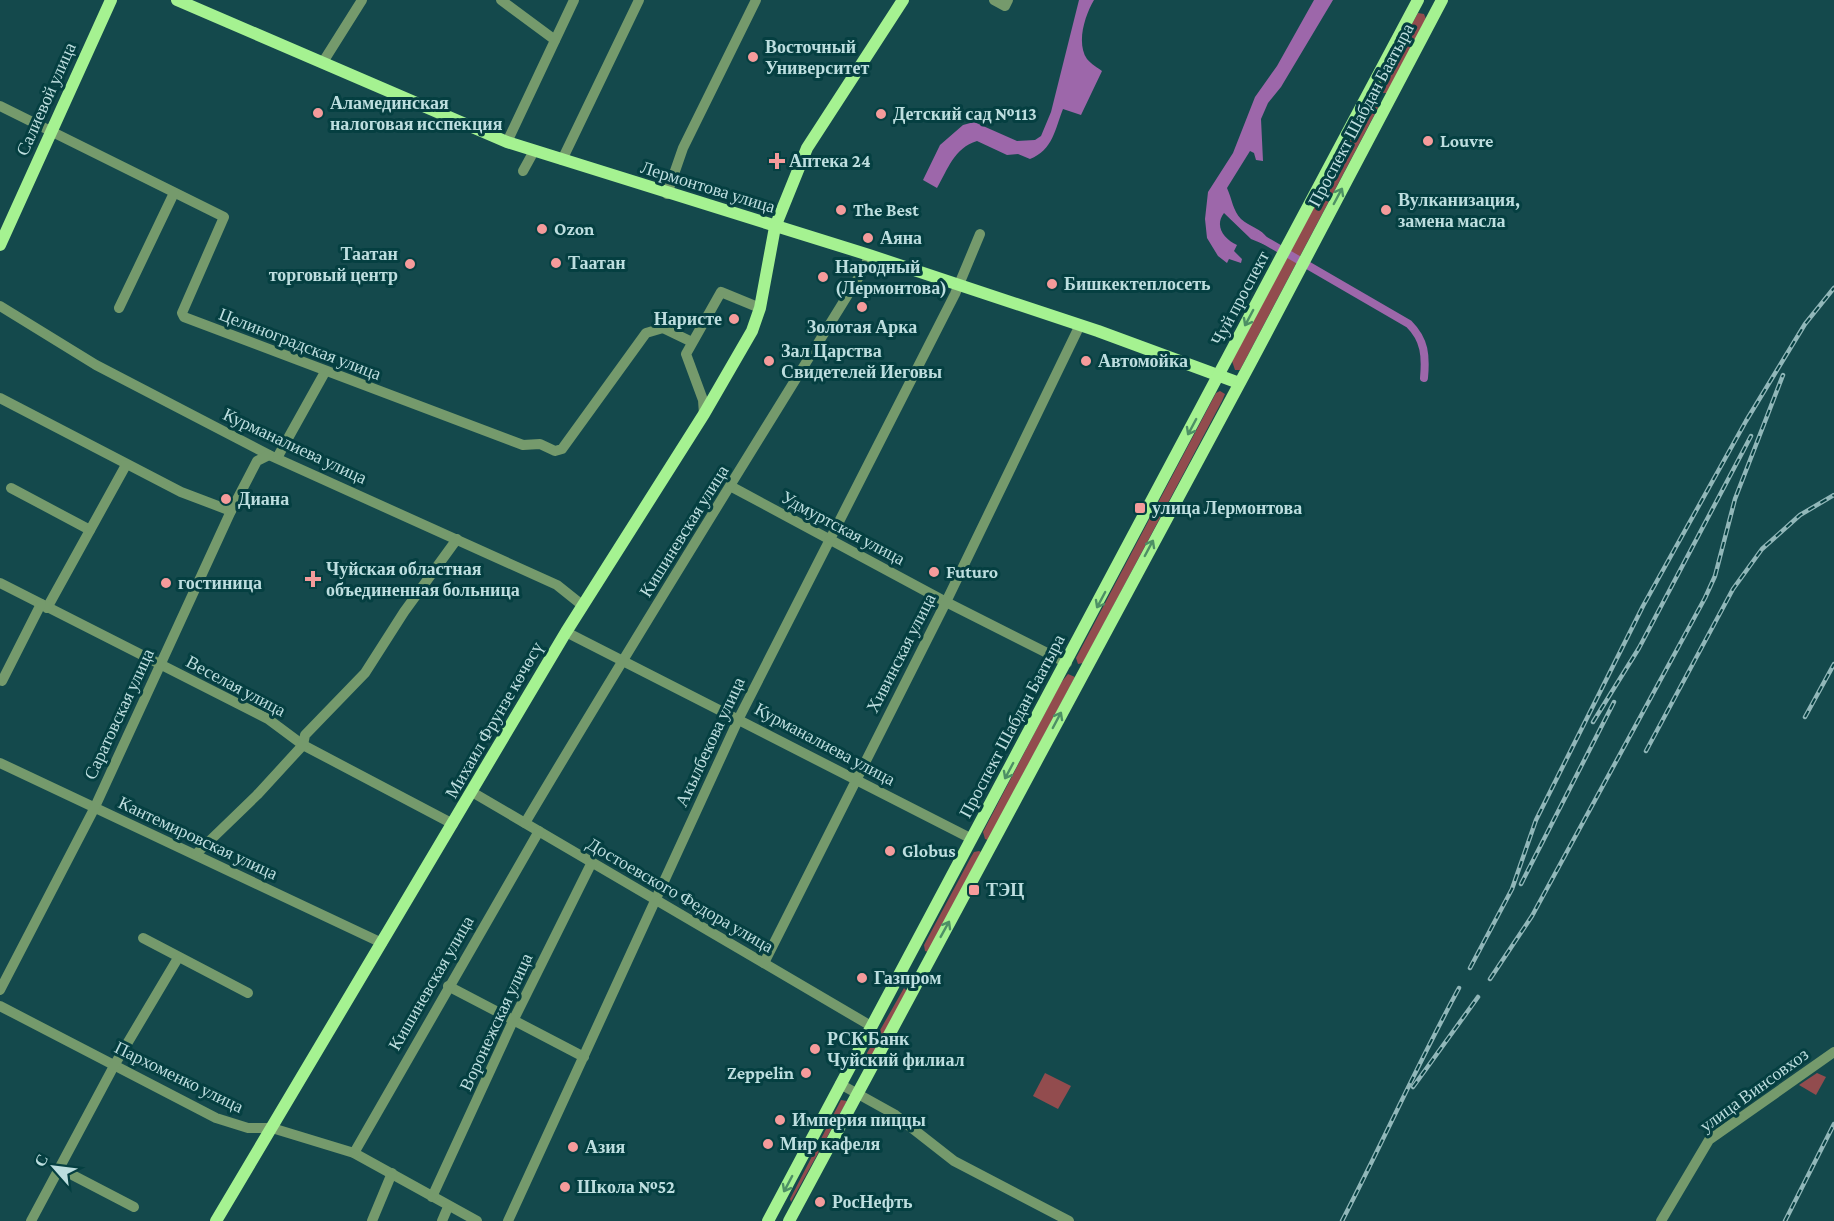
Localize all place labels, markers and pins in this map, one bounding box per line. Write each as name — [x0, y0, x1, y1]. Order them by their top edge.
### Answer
place label: Восточный Университет — [765, 37, 869, 78]
marker: Восточный Университет — [746, 50, 760, 64]
place label: Аламединская налоговая исспекция — [330, 93, 503, 134]
place label: Детский сад №113 — [893, 104, 1037, 124]
marker: Аламединская налоговая исспекция — [311, 106, 325, 120]
marker: Детский сад №113 — [874, 107, 888, 121]
place label: Louvre — [1440, 131, 1493, 151]
marker: Louvre — [1421, 134, 1435, 148]
place label: Аптека 24 — [789, 151, 871, 171]
marker: Аптека 24 — [770, 154, 784, 168]
place label: Вулканизация, замена масла — [1398, 190, 1520, 231]
place label: The Best — [853, 200, 919, 220]
marker: The Best — [834, 203, 848, 217]
marker: Вулканизация, замена масла — [1379, 203, 1393, 217]
place label: Ozon — [554, 219, 595, 239]
marker: Ozon — [535, 222, 549, 236]
place label: Аяна — [880, 228, 922, 248]
marker: Аяна — [861, 231, 875, 245]
place label: Таатан торговый центр — [269, 244, 398, 285]
place label: Таатан — [568, 253, 626, 273]
marker: Таатан — [549, 256, 563, 270]
marker: Таатан торговый центр — [403, 257, 417, 271]
place label: Народный (Лермонтова) — [835, 257, 947, 299]
marker: Народный (Лермонтова) — [816, 270, 830, 284]
place label: Бишкектеплосеть — [1064, 274, 1211, 294]
marker: Бишкектеплосеть — [1045, 277, 1059, 291]
marker: Золотая Арка — [855, 300, 869, 314]
place label: Наристе — [654, 309, 722, 329]
marker: Наристе — [727, 312, 741, 326]
place label: Золотая Арка — [807, 317, 917, 337]
place label: Зал Царства Свидетелей Иеговы — [781, 341, 942, 382]
place label: Автомойка — [1098, 351, 1188, 371]
marker: Зал Царства Свидетелей Иеговы — [762, 354, 776, 368]
marker: Автомойка — [1079, 354, 1093, 368]
place label: Диана — [238, 489, 289, 509]
marker: Диана — [219, 492, 233, 506]
place label: улица Лермонтова — [1152, 498, 1302, 518]
marker: улица Лермонтова — [1133, 501, 1147, 515]
place label: Чуйская областная объединенная больница — [326, 559, 520, 600]
place label: Futuro — [946, 562, 998, 582]
marker: Futuro — [927, 565, 941, 579]
marker: Чуйская областная объединенная больница — [304, 570, 322, 588]
place label: гостиница — [178, 573, 262, 593]
marker: гостиница — [159, 576, 173, 590]
place label: Globus — [902, 841, 956, 861]
marker: Globus — [883, 844, 897, 858]
place label: ТЭЦ — [986, 880, 1024, 900]
marker: ТЭЦ — [967, 883, 981, 897]
place label: Газпром — [874, 968, 941, 988]
marker: Газпром — [855, 971, 869, 985]
place label: РСК Банк Чуйский филиал — [827, 1029, 965, 1070]
marker: РСК Банк Чуйский филиал — [808, 1042, 822, 1056]
place label: Zeppelin — [727, 1063, 795, 1083]
marker: Zeppelin — [799, 1066, 813, 1080]
place label: Империя пиццы — [792, 1110, 926, 1130]
marker: Империя пиццы — [773, 1113, 787, 1127]
place label: Мир кафеля — [780, 1134, 880, 1154]
place label: Азия — [585, 1137, 626, 1157]
marker: Мир кафеля — [761, 1137, 775, 1151]
marker: Азия — [566, 1140, 580, 1154]
place label: Школа №52 — [577, 1177, 675, 1197]
marker: Школа №52 — [558, 1180, 572, 1194]
place label: РосНефть — [832, 1192, 913, 1212]
marker: РосНефть — [813, 1195, 827, 1209]

